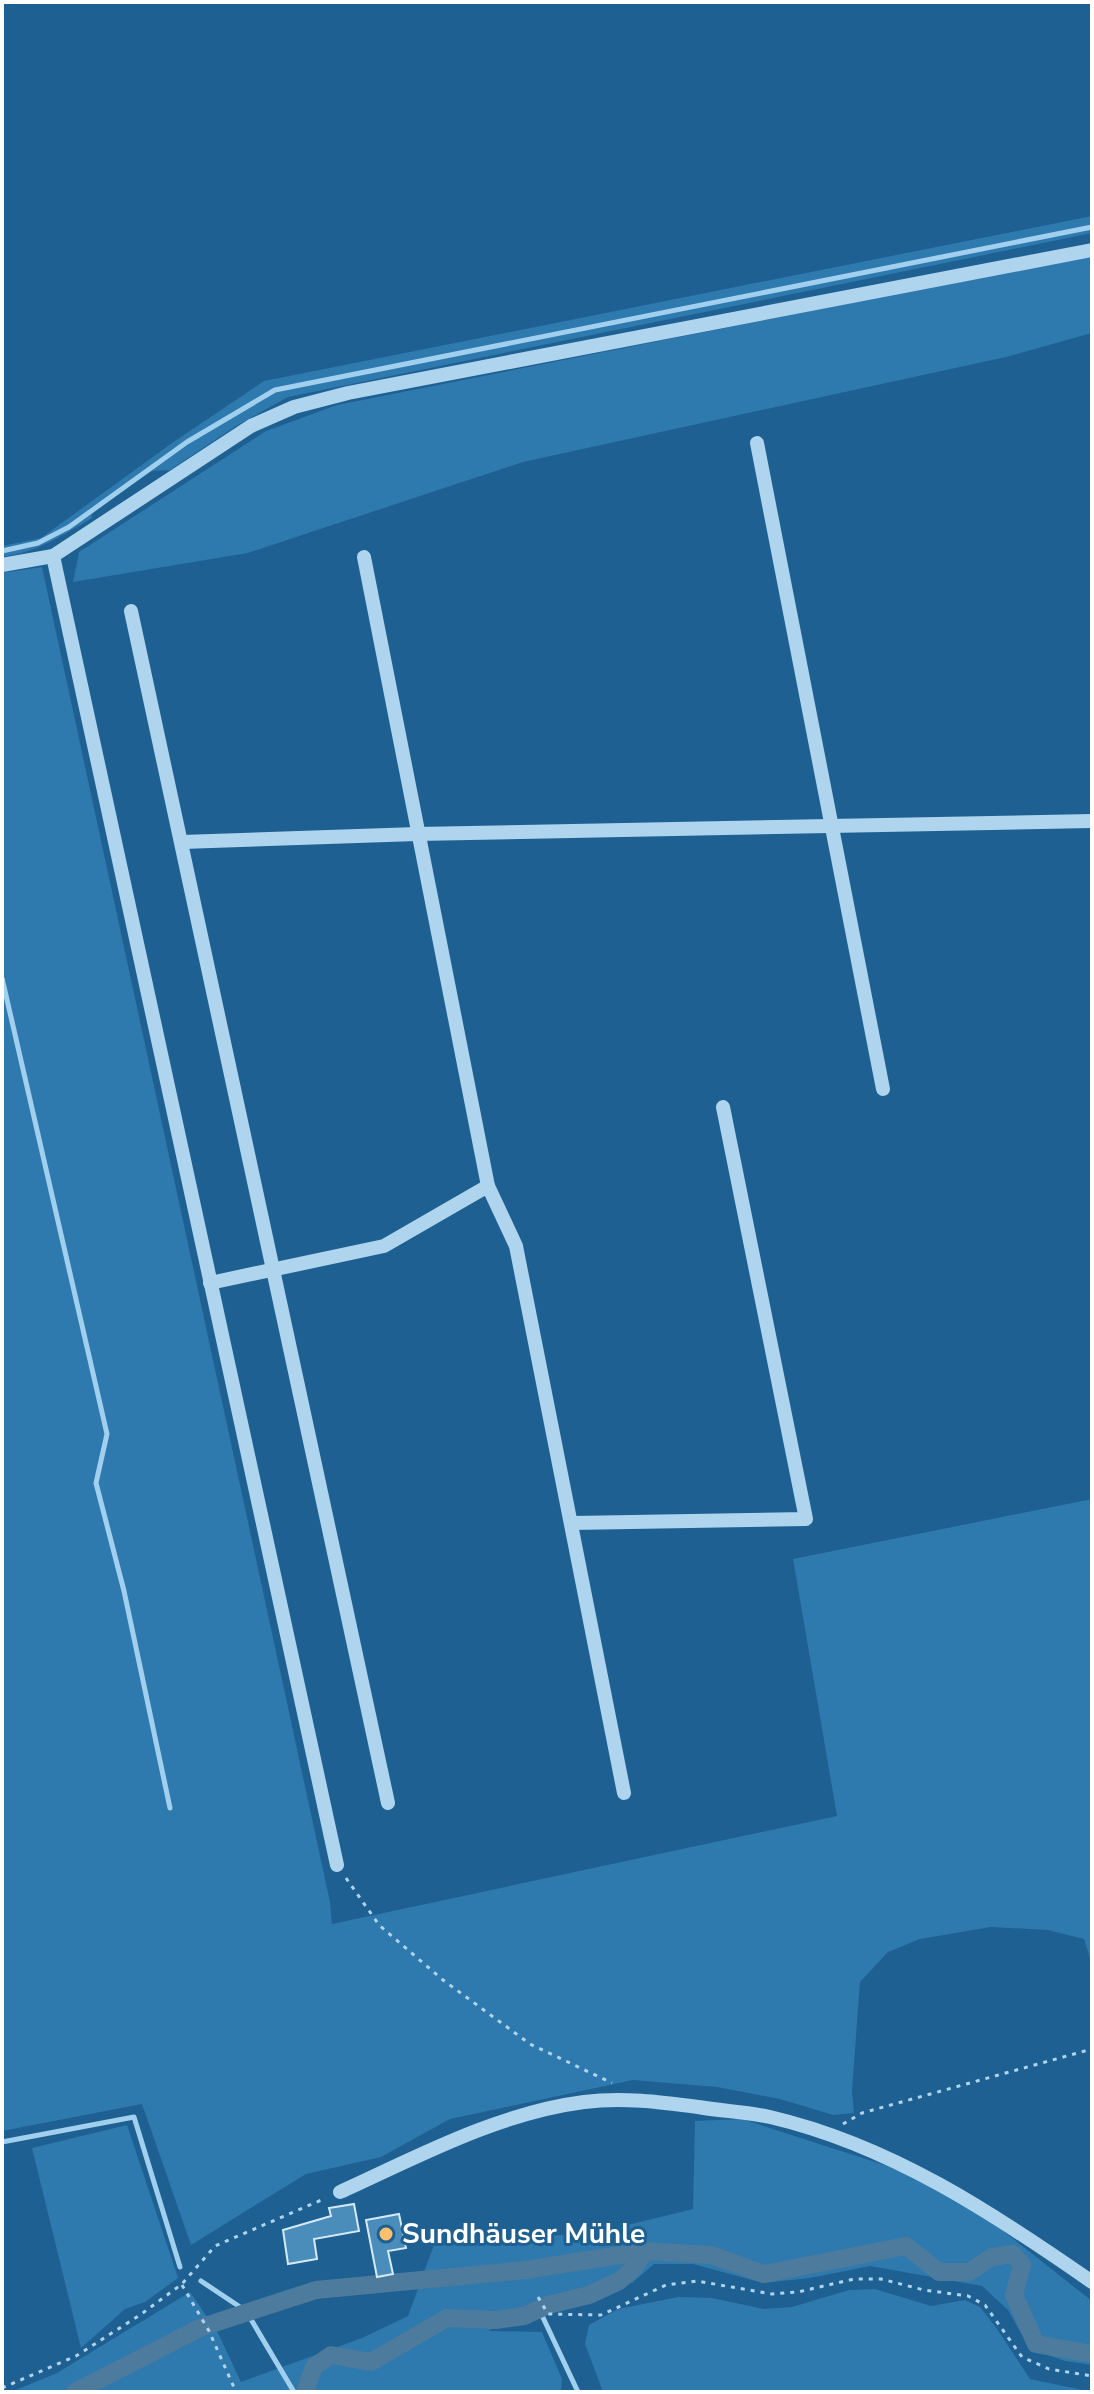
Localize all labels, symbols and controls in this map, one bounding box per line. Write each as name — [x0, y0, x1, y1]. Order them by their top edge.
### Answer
place label: Sundhäuser Mühle — [402, 2215, 645, 2253]
marker: Sundhäuser Mühle — [377, 2225, 395, 2243]

